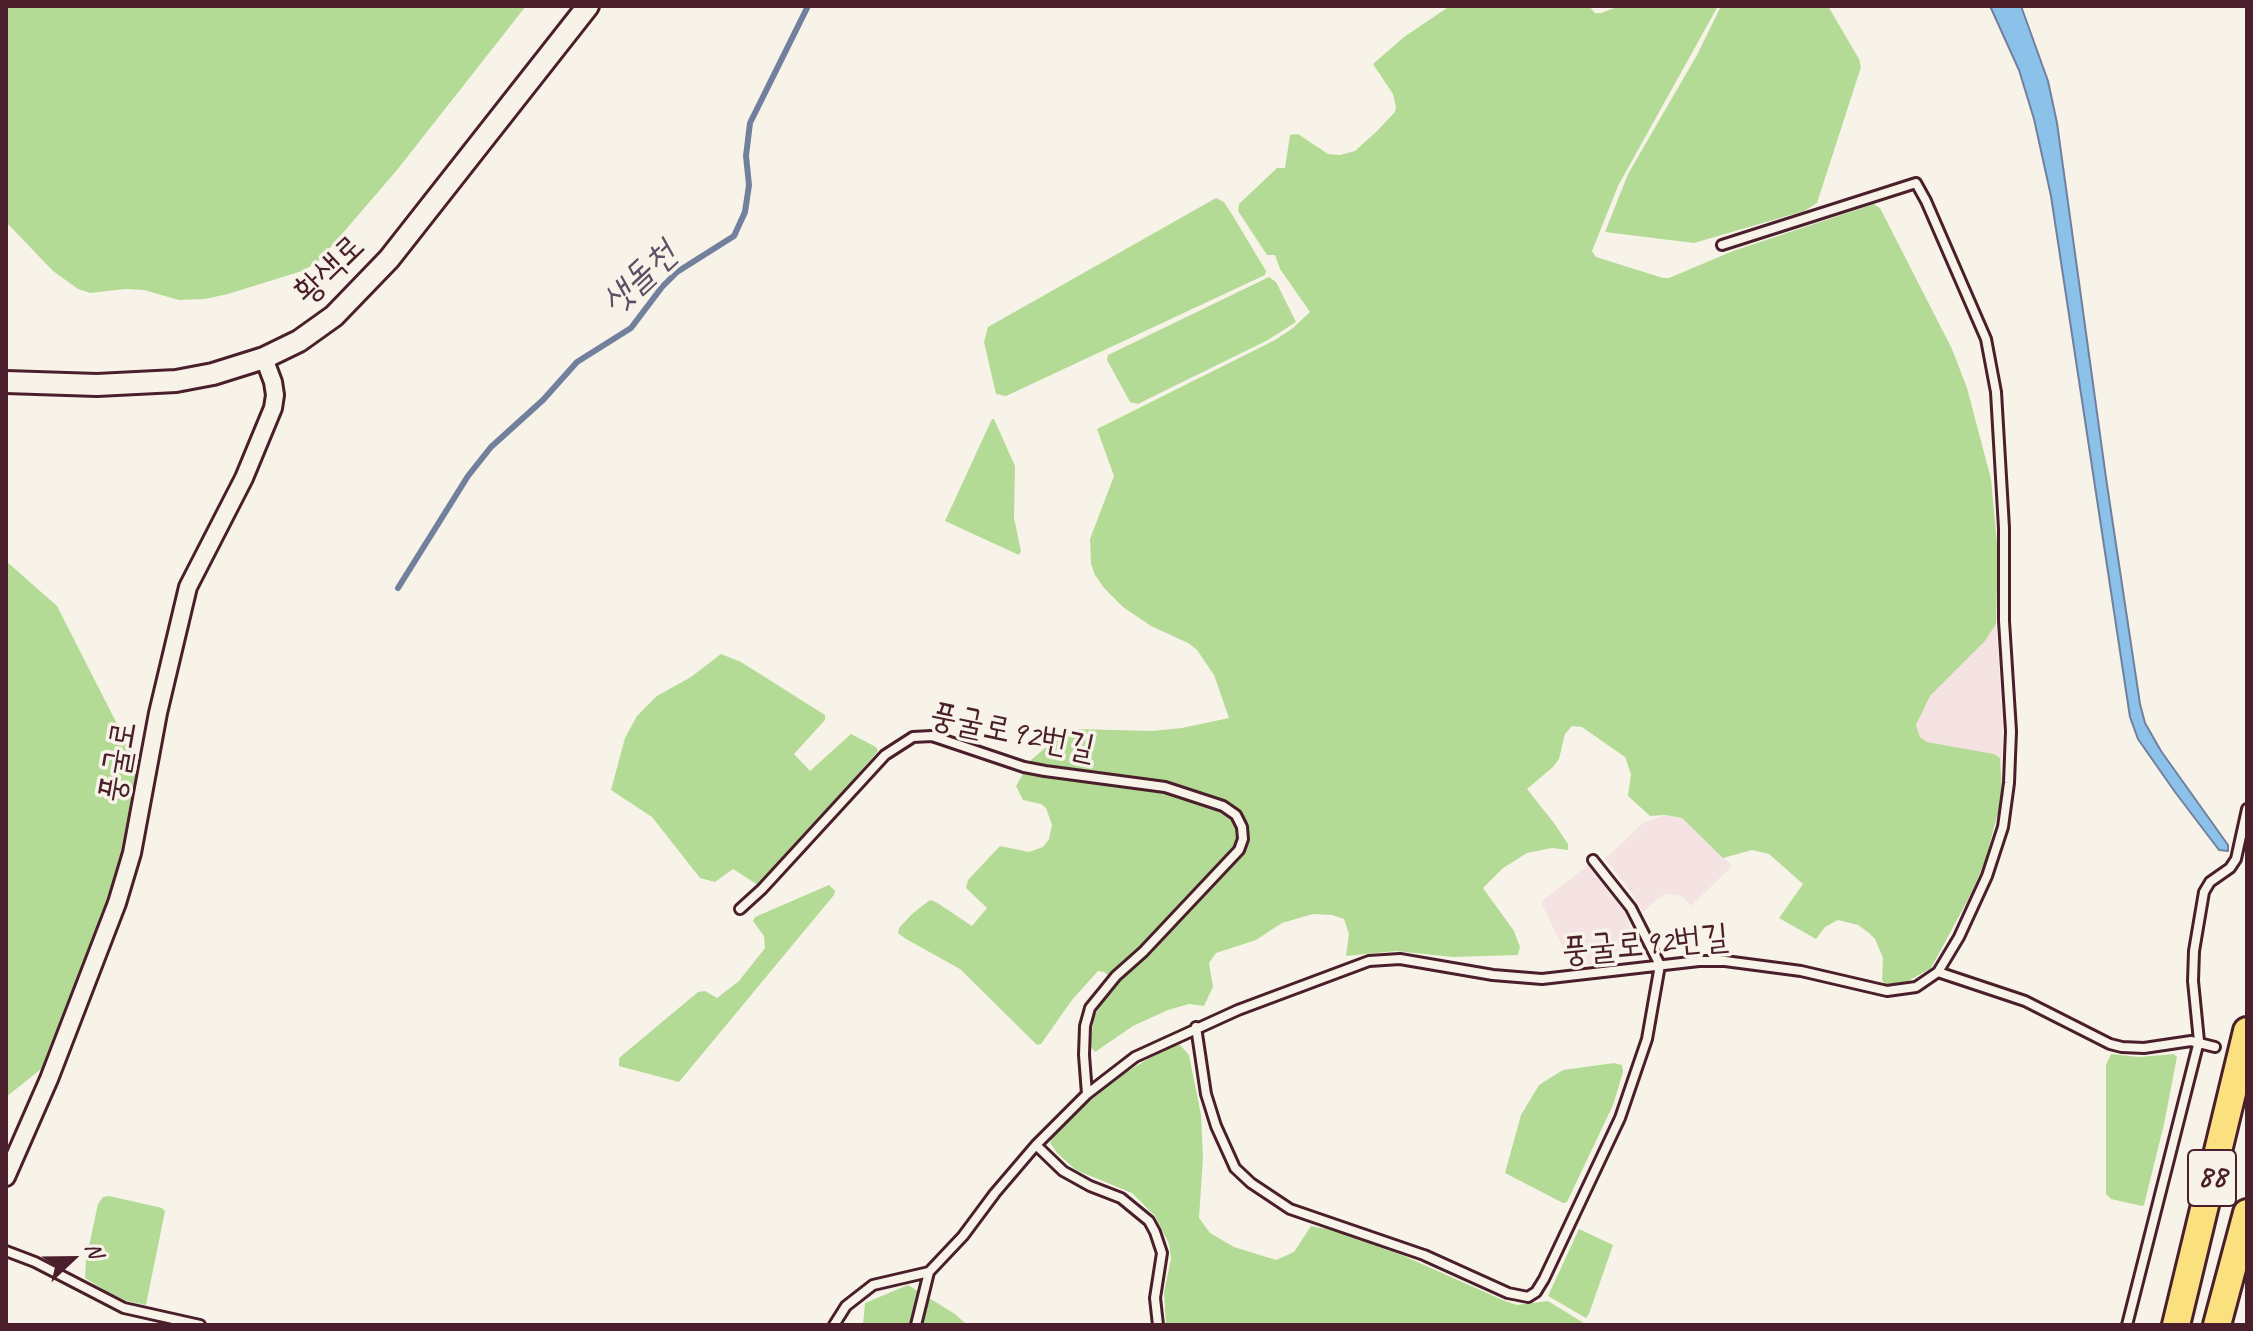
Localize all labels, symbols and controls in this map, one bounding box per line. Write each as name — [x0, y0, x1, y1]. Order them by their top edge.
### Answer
street label: 황색로 — [286, 227, 374, 313]
water label: 샛돌천 — [593, 234, 687, 324]
street label: 풍굴로92번길 — [926, 696, 1098, 770]
street label: 풍굴로 — [92, 718, 146, 806]
street label: 풍굴로92번길 — [1560, 917, 1730, 973]
road number: 88 — [2188, 1150, 2236, 1206]
north arrow — [32, 1219, 112, 1299]
text: N — [79, 1238, 110, 1262]

